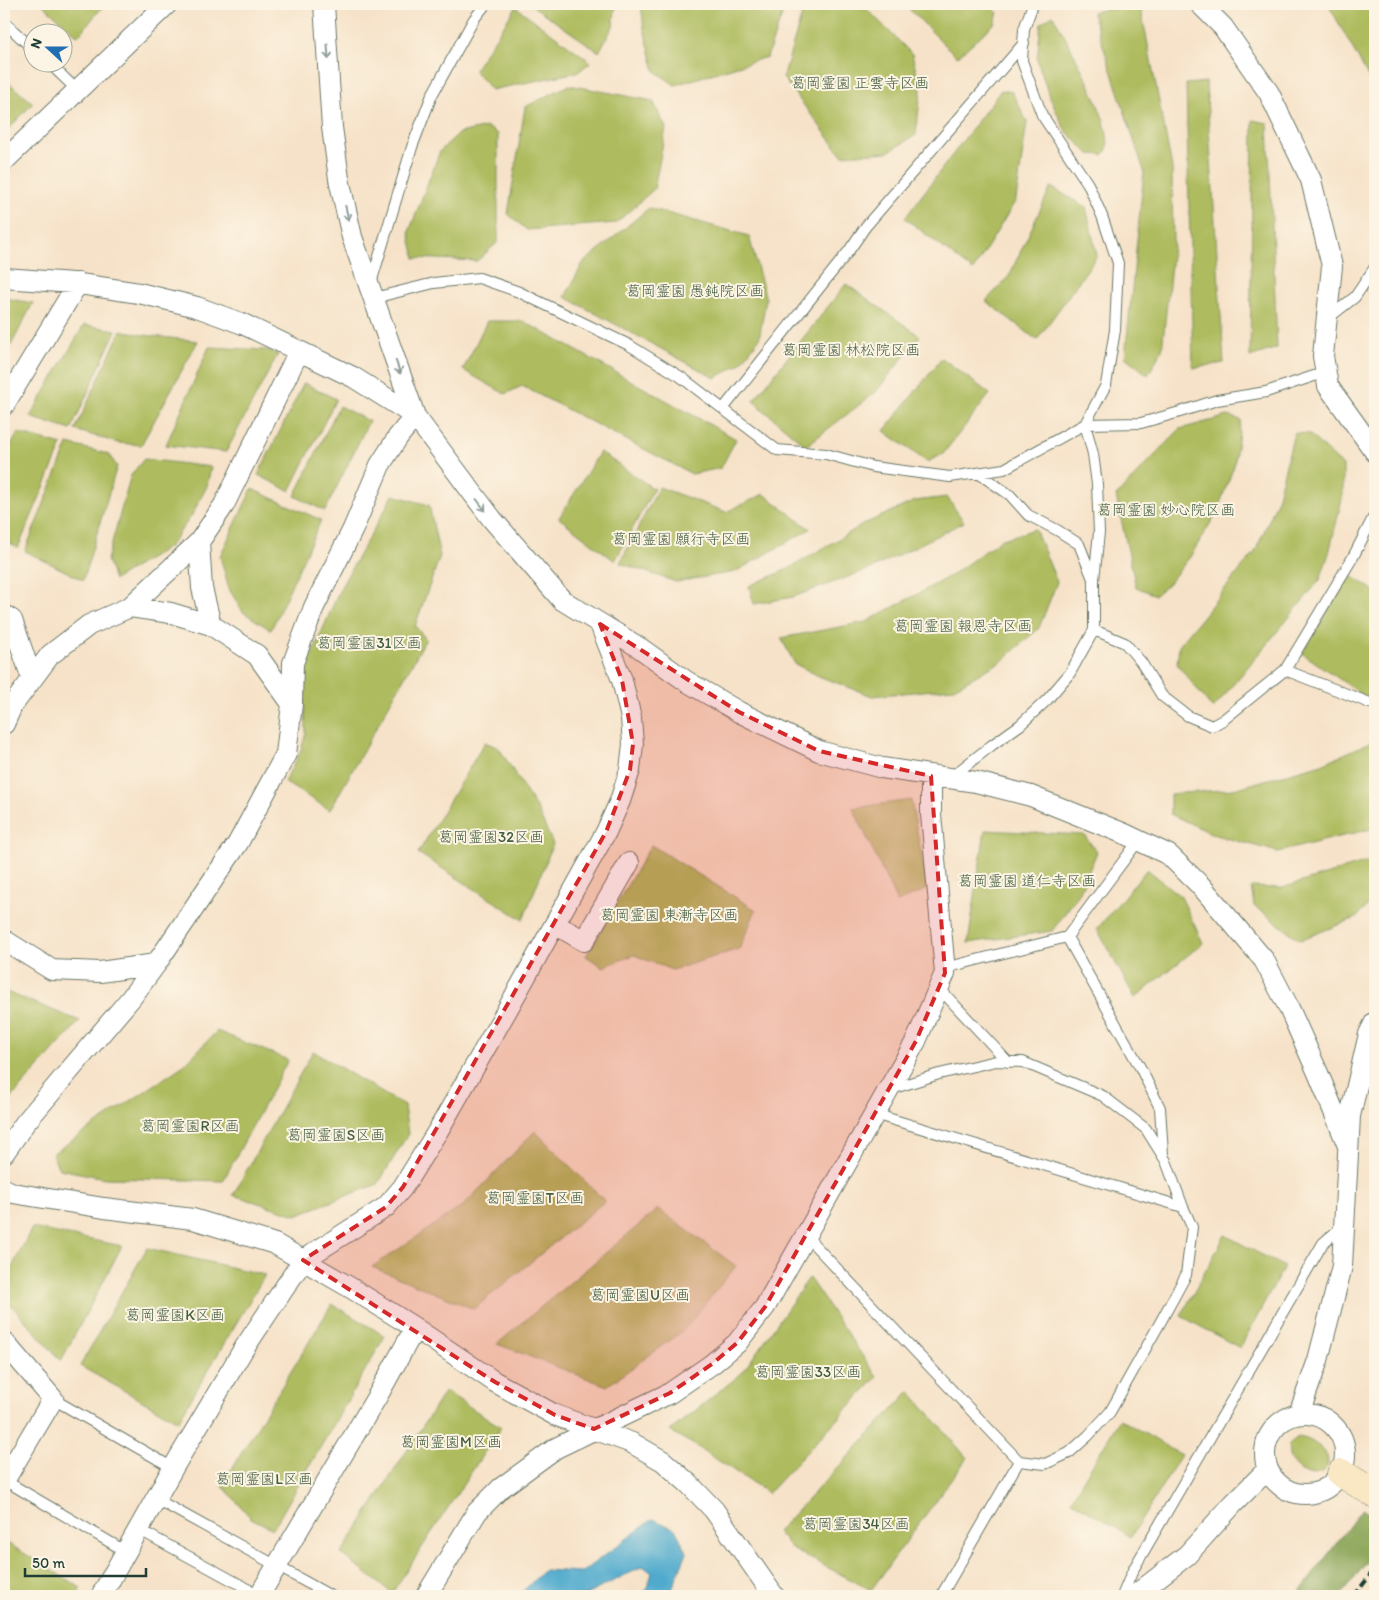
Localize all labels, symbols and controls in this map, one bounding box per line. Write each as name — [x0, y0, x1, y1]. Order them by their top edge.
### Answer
north arrow — [22, 22, 72, 72]
text: N — [27, 36, 46, 51]
one-way arrow — [323, 44, 333, 60]
park label: 葛岡霊園 正雲寺区画 — [791, 74, 929, 92]
one-way arrow — [343, 205, 352, 221]
park label: 葛岡霊園 愚鈍院区画 — [626, 282, 764, 300]
park label: 葛岡霊園 林松院区画 — [782, 341, 920, 359]
one-way arrow — [394, 359, 403, 375]
one-way arrow — [476, 498, 487, 511]
park label: 葛岡霊園 妙心院区画 — [1097, 501, 1235, 519]
park label: 葛岡霊園 願行寺区画 — [612, 530, 750, 548]
park label: 葛岡霊園 報恩寺区画 — [894, 617, 1032, 635]
park label: 葛岡霊園31区画 — [316, 634, 422, 652]
park label: 葛岡霊園32区画 — [438, 828, 544, 846]
park label: 葛岡霊園 道仁寺区画 — [958, 872, 1096, 890]
park label: 葛岡霊園 東漸寺区画 — [600, 906, 738, 924]
park label: 葛岡霊園R区画 — [140, 1117, 240, 1135]
park label: 葛岡霊園S区画 — [287, 1126, 385, 1144]
park label: 葛岡霊園T区画 — [486, 1189, 584, 1207]
park label: 葛岡霊園U区画 — [590, 1286, 690, 1304]
park label: 葛岡霊園K区画 — [125, 1306, 225, 1324]
park label: 葛岡霊園33区画 — [755, 1363, 861, 1381]
park label: 葛岡霊園M区画 — [400, 1433, 502, 1451]
park label: 葛岡霊園L区画 — [215, 1470, 313, 1488]
park label: 葛岡霊園34区画 — [802, 1515, 910, 1533]
scale bar — [25, 1545, 146, 1577]
text: 50 m — [32, 1554, 65, 1572]

